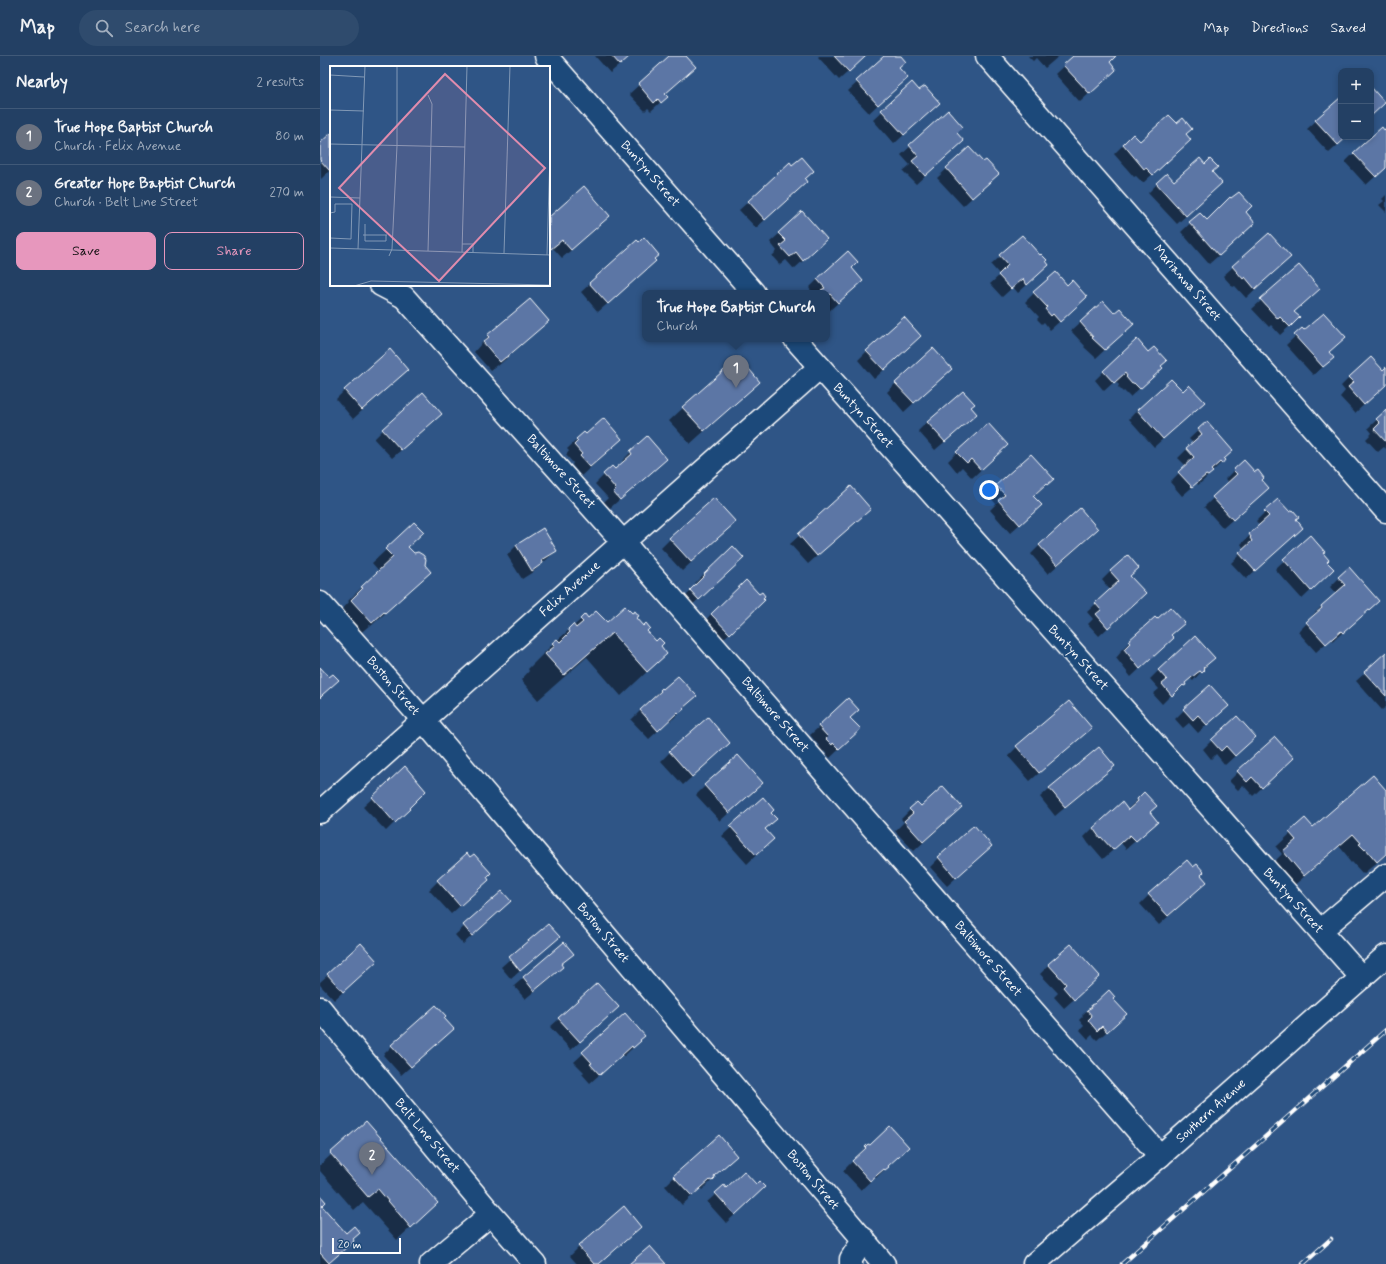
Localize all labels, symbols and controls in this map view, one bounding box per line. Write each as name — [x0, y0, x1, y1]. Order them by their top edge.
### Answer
search box — [79, 10, 359, 46]
text: Map — [20, 15, 55, 40]
icon: search — [93, 17, 115, 39]
text: Search here — [125, 18, 200, 38]
text: Map — [1203, 19, 1229, 37]
text: Directions — [1251, 19, 1309, 37]
text: Saved — [1331, 19, 1366, 37]
inset map — [330, 66, 550, 286]
map controls — [1338, 68, 1374, 140]
button: + — [1338, 68, 1374, 104]
text: Nearby — [16, 71, 68, 93]
text: 2 results — [257, 74, 304, 91]
button: − — [1338, 104, 1374, 140]
text: True Hope Baptist Church — [54, 118, 213, 138]
text: 1 — [26, 128, 32, 145]
text: 80 m — [275, 128, 304, 145]
street label: Buntyn Street — [617, 137, 683, 211]
text: Church · Felix Avenue — [54, 138, 181, 155]
text: Greater Hope Baptist Church — [54, 174, 236, 194]
text: 2 — [26, 184, 32, 201]
text: 270 m — [269, 184, 304, 201]
text: Church · Belt Line Street — [54, 194, 198, 211]
button: Save — [16, 232, 156, 270]
button: Share — [164, 232, 304, 270]
street label: Marianna Street — [1149, 241, 1225, 325]
popup — [642, 290, 830, 342]
text: True Hope Baptist Church — [657, 298, 815, 318]
text: Church — [657, 318, 698, 335]
pin: 1 — [723, 355, 749, 388]
street label: Buntyn Street — [829, 380, 897, 452]
street label: Baltimore Street — [523, 431, 599, 513]
your location — [979, 480, 999, 500]
street label: Felix Avenue — [536, 557, 604, 621]
street label: Buntyn Street — [1044, 622, 1112, 694]
street label: Boston Street — [363, 653, 424, 719]
street label: Baltimore Street — [737, 674, 813, 756]
street label: Buntyn Street — [1259, 865, 1327, 937]
street label: Boston Street — [573, 899, 633, 967]
street label: Baltimore Street — [950, 918, 1026, 1000]
street label: Southern Avenue — [1172, 1075, 1250, 1147]
street label: Belt Line Street — [391, 1095, 463, 1177]
pin: 2 — [359, 1142, 385, 1175]
street label: Boston Street — [783, 1146, 843, 1214]
scale bar — [332, 1236, 401, 1255]
text: 20 m — [338, 1238, 361, 1252]

